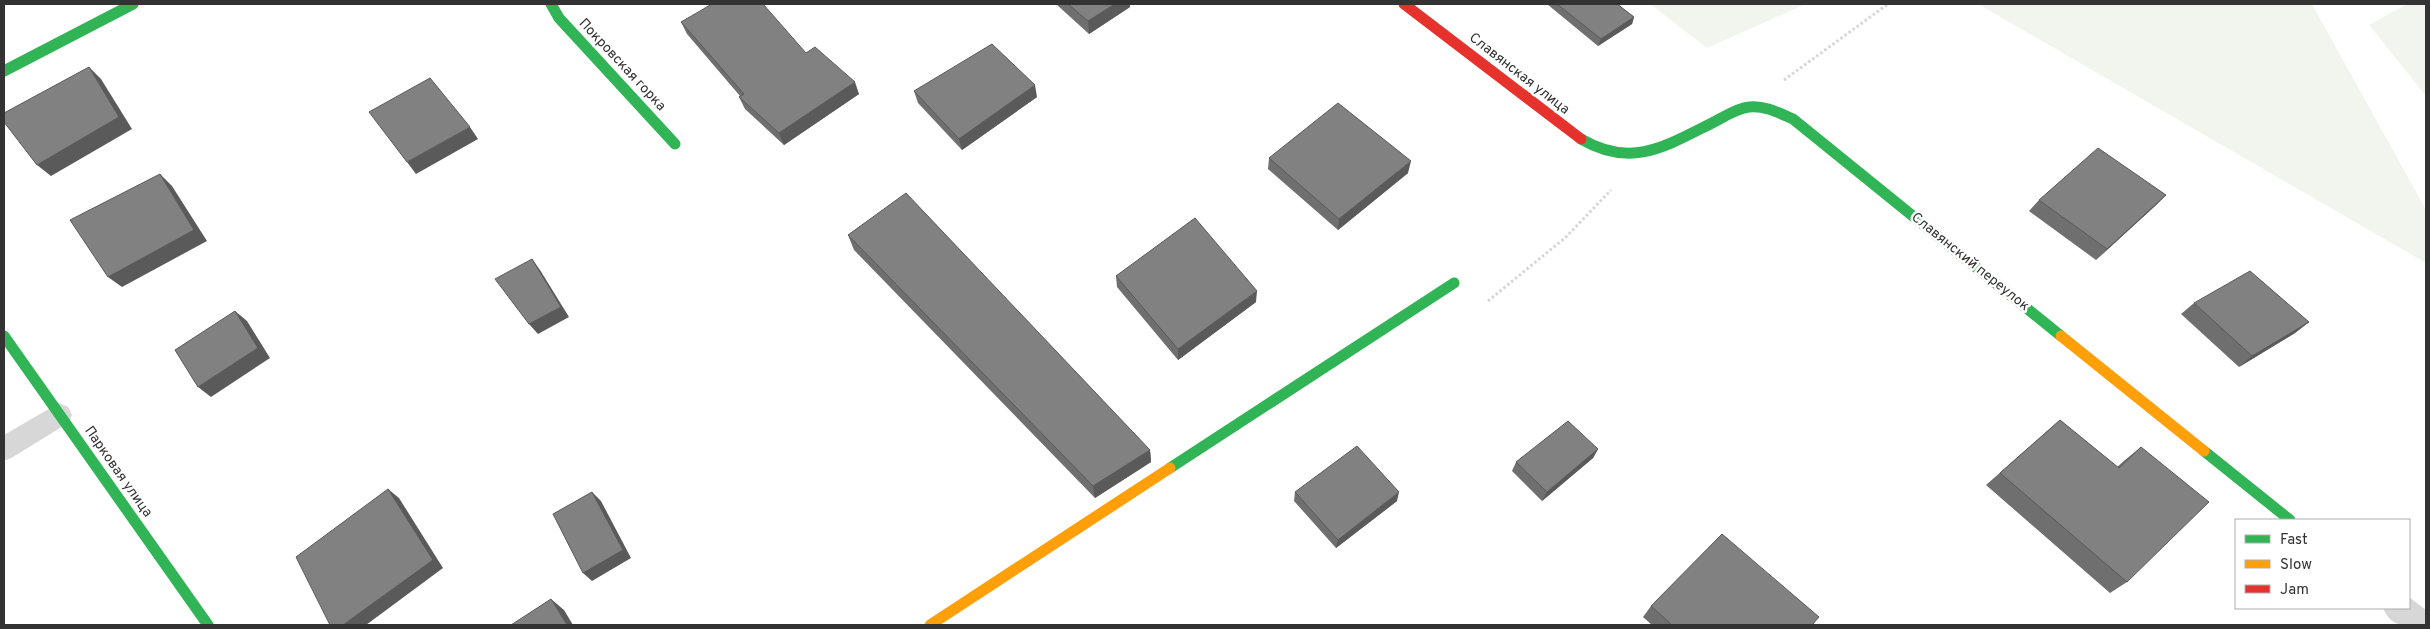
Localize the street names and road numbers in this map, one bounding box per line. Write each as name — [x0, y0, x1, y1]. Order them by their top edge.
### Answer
street label: Покровская горка — [575, 15, 669, 115]
street label: Славянская улица — [1465, 29, 1573, 119]
street label: Славянский переулок — [1908, 209, 2032, 315]
street label: Парковая улица — [80, 423, 156, 521]

